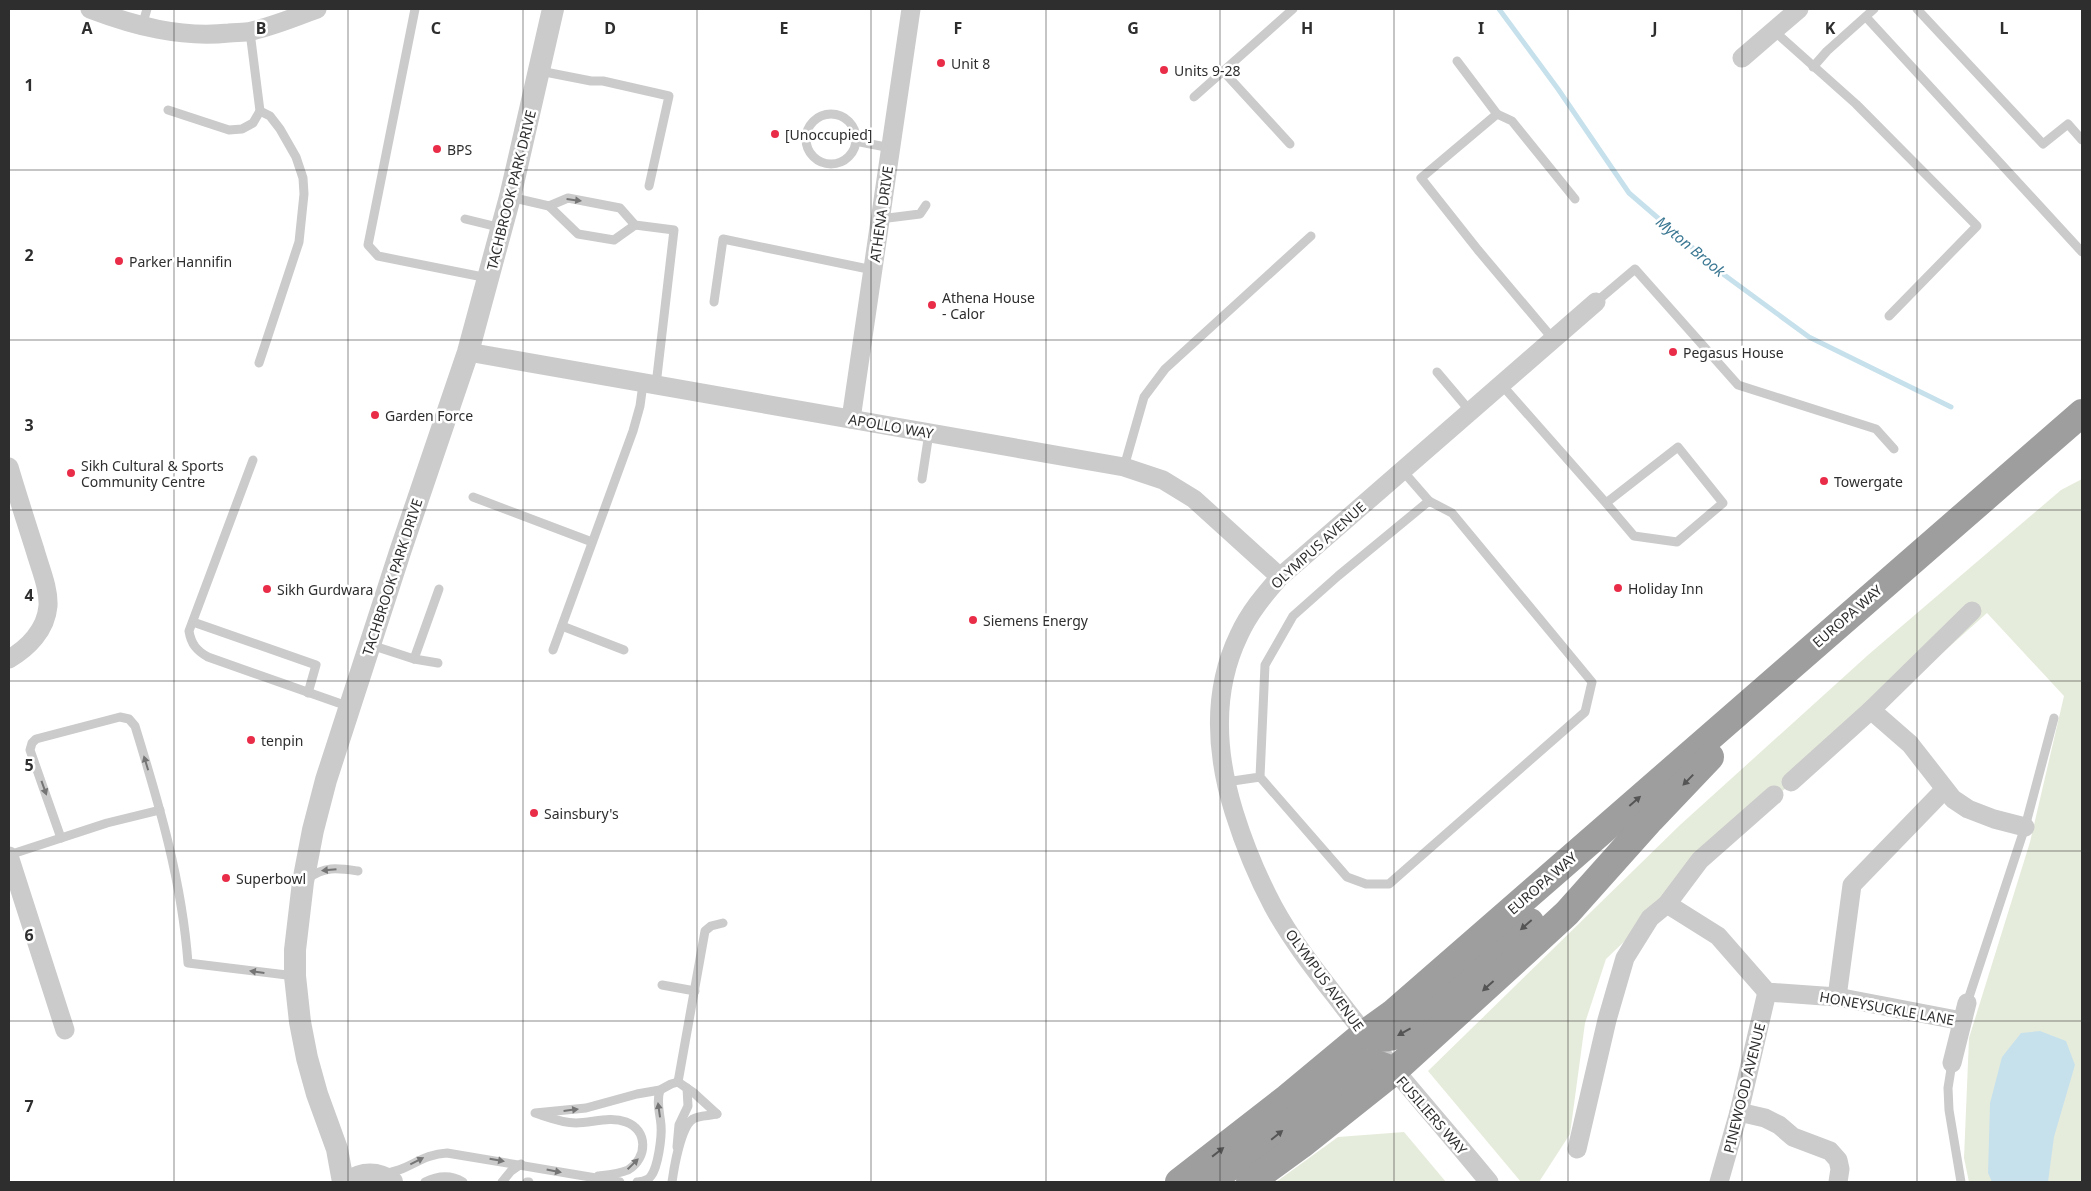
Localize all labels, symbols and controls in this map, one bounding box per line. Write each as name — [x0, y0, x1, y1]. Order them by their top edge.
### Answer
text: A — [81, 17, 93, 39]
text: B — [256, 17, 266, 39]
text: C — [431, 17, 441, 39]
text: D — [604, 17, 616, 39]
text: E — [780, 17, 789, 39]
text: F — [954, 17, 962, 39]
text: G — [1127, 17, 1139, 39]
text: H — [1301, 17, 1313, 39]
text: I — [1478, 17, 1484, 39]
text: J — [1650, 17, 1658, 39]
text: K — [1825, 17, 1836, 39]
text: L — [2000, 17, 2009, 39]
place label: Unit 8 — [951, 54, 990, 73]
marker: Unit 8 — [935, 57, 947, 69]
place label: Units 9-28 — [1174, 61, 1240, 80]
marker: Units 9-28 — [1158, 64, 1170, 76]
text: 1 — [24, 74, 34, 96]
street label: TACHBROOK PARK DRIVE — [482, 108, 540, 272]
place label: [Unoccupied] — [785, 125, 872, 144]
marker: [Unoccupied] — [769, 128, 781, 140]
place label: BPS — [447, 140, 473, 159]
marker: BPS — [431, 143, 443, 155]
street label: ATHENA DRIVE — [865, 165, 897, 263]
one-way arrow — [567, 196, 583, 204]
water label: Myton Brook — [1652, 211, 1730, 281]
text: 2 — [24, 244, 34, 266]
place label: Parker Hannifin — [129, 252, 232, 271]
marker: Parker Hannifin — [113, 255, 125, 267]
place label: Athena House - Calor — [942, 288, 1035, 323]
marker: Athena House - Calor — [926, 299, 938, 311]
place label: Pegasus House — [1683, 343, 1784, 362]
marker: Pegasus House — [1667, 346, 1679, 358]
place label: Garden Force — [385, 406, 473, 425]
marker: Garden Force — [369, 409, 381, 421]
street label: APOLLO WAY — [847, 409, 935, 443]
text: 3 — [24, 414, 34, 436]
place label: Sikh Cultural & Sports Community Centre — [81, 456, 224, 491]
marker: Sikh Cultural & Sports Community Centre — [65, 467, 77, 479]
place label: Towergate — [1834, 472, 1903, 491]
marker: Towergate — [1818, 475, 1830, 487]
street label: TACHBROOK PARK DRIVE — [358, 496, 426, 658]
street label: OLYMPUS AVENUE — [1266, 497, 1370, 593]
place label: Holiday Inn — [1628, 579, 1703, 598]
place label: Sikh Gurdwara — [277, 580, 373, 599]
street label: EUROPA WAY — [1808, 580, 1886, 652]
marker: Holiday Inn — [1612, 582, 1624, 594]
marker: Sikh Gurdwara — [261, 583, 273, 595]
text: 4 — [24, 584, 34, 606]
place label: Siemens Energy — [983, 611, 1089, 630]
marker: Siemens Energy — [967, 614, 979, 626]
place label: tenpin — [261, 731, 303, 750]
marker: tenpin — [245, 734, 257, 746]
text: 5 — [24, 754, 34, 776]
one-way arrow — [142, 756, 150, 771]
one-way arrow — [1682, 774, 1694, 786]
one-way arrow — [40, 781, 48, 796]
one-way arrow — [1629, 795, 1641, 807]
place label: Sainsbury's — [544, 804, 619, 823]
marker: Sainsbury's — [528, 807, 540, 819]
street label: EUROPA WAY — [1503, 847, 1581, 919]
one-way arrow — [321, 866, 337, 874]
place label: Superbowl — [236, 869, 306, 888]
marker: Superbowl — [220, 872, 232, 884]
one-way arrow — [1520, 920, 1533, 931]
text: 6 — [24, 924, 34, 946]
street label: OLYMPUS AVENUE — [1282, 925, 1368, 1035]
one-way arrow — [248, 968, 264, 976]
one-way arrow — [1482, 980, 1494, 992]
street label: HONEYSUCKLE LANE — [1818, 987, 1956, 1029]
street label: PINEWOOD AVENUE — [1719, 1021, 1769, 1155]
one-way arrow — [1397, 1027, 1410, 1036]
street label: FUSILIERS WAY — [1393, 1072, 1471, 1158]
text: 7 — [24, 1095, 34, 1117]
one-way arrow — [655, 1102, 663, 1118]
one-way arrow — [564, 1106, 580, 1114]
one-way arrow — [1270, 1129, 1283, 1140]
one-way arrow — [1211, 1147, 1224, 1158]
one-way arrow — [410, 1157, 424, 1165]
one-way arrow — [490, 1157, 506, 1165]
one-way arrow — [627, 1158, 639, 1170]
one-way arrow — [547, 1167, 563, 1175]

